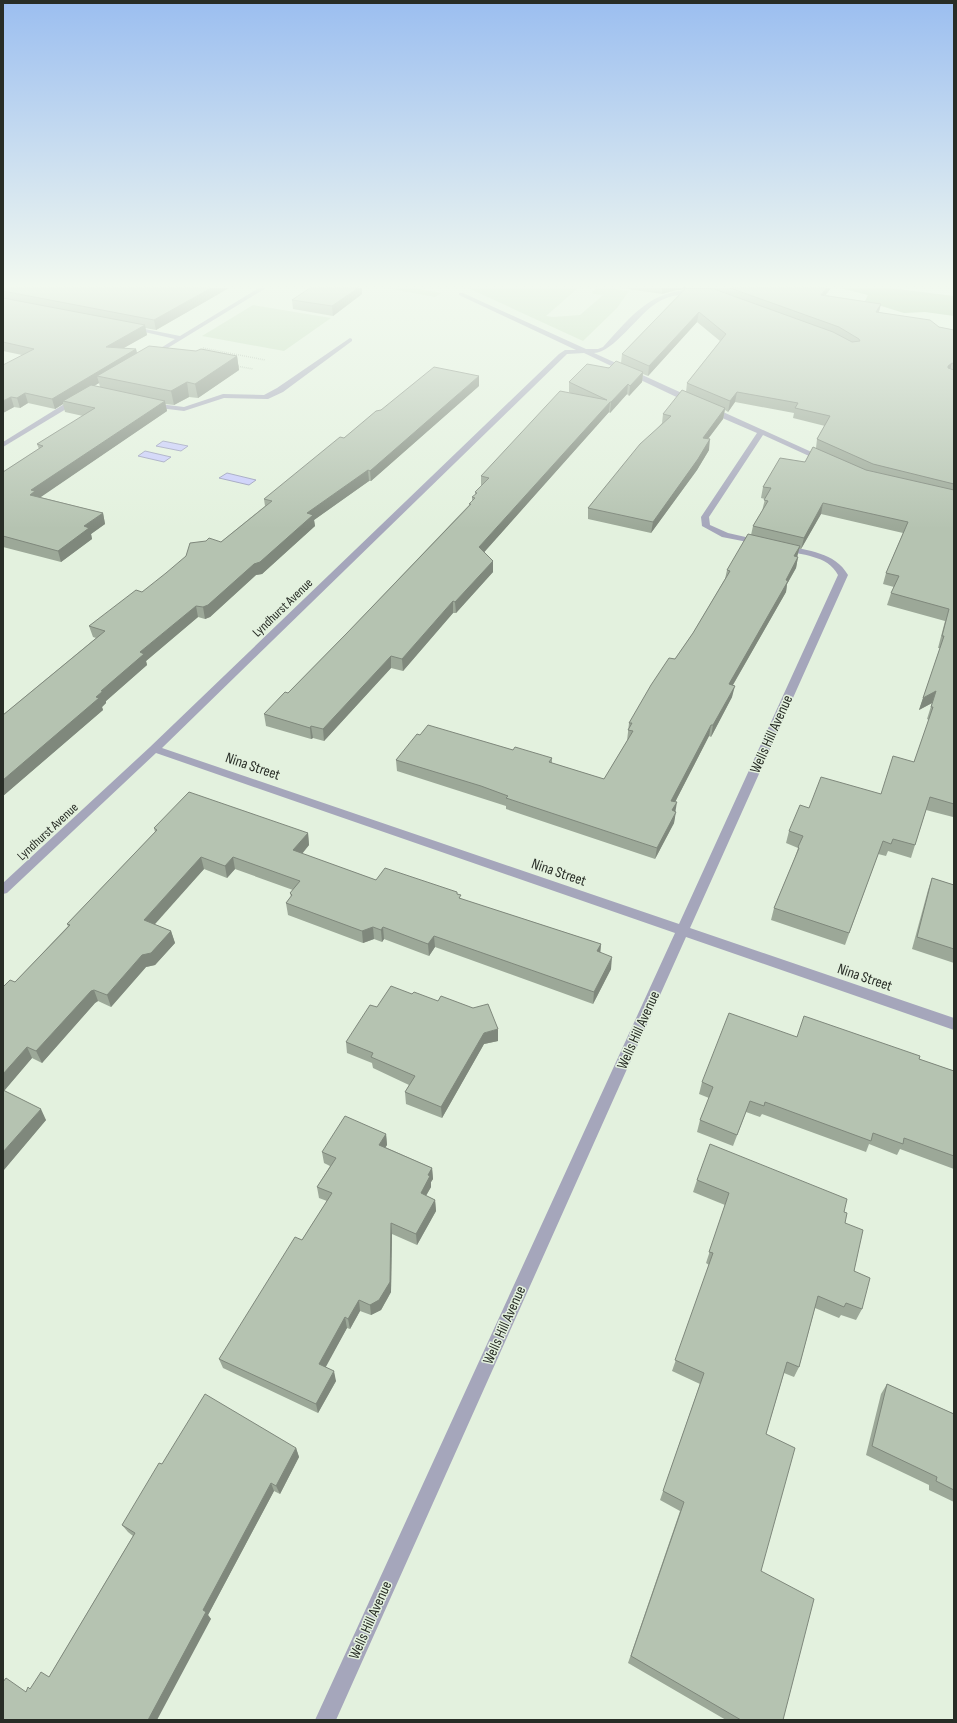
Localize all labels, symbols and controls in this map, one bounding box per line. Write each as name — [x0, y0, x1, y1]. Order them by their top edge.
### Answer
street label: Lyndhurst Avenue — [249, 575, 316, 640]
street label: Wells Hill Avenue — [746, 692, 797, 776]
street label: Nina Street — [223, 748, 283, 785]
street label: Lyndhurst Avenue — [14, 799, 81, 864]
street label: Nina Street — [529, 854, 589, 891]
street label: Nina Street — [835, 959, 895, 996]
street label: Wells Hill Avenue — [613, 988, 664, 1072]
street label: Wells Hill Avenue — [479, 1283, 530, 1367]
street label: Wells Hill Avenue — [345, 1578, 396, 1662]

